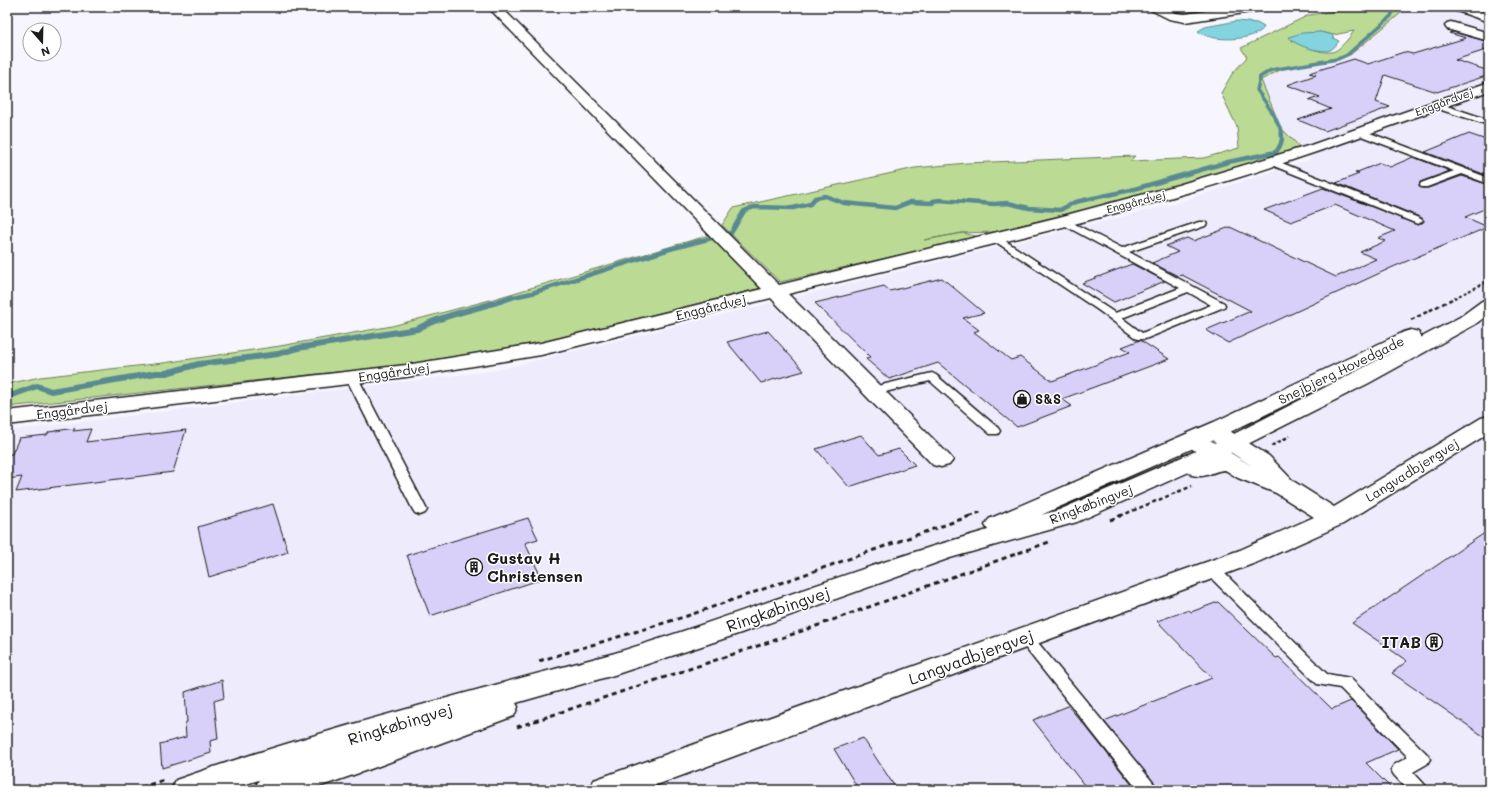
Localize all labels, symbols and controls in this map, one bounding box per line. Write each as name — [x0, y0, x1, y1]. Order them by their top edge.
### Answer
north arrow — [22, 22, 62, 62]
text: N — [39, 43, 52, 60]
street label: Enggårdvej — [1413, 84, 1475, 119]
street label: Enggårdvej — [1105, 186, 1167, 217]
street label: Enggårdvej — [674, 290, 748, 323]
street label: Snejbjerg Hovedgade — [1275, 332, 1406, 407]
street label: Enggårdvej — [357, 358, 431, 385]
shop icon: S&S — [1012, 389, 1032, 409]
place label: S&S — [1035, 390, 1061, 407]
street label: Enggårdvej — [35, 397, 109, 422]
street label: Langvadbjergvej — [1362, 434, 1462, 505]
street label: Ringkøbingvej — [1047, 480, 1135, 527]
place label: Gustav H Christensen — [487, 547, 583, 586]
building icon: Gustav H Christensen — [464, 557, 484, 577]
street label: Ringkøbingvej — [723, 581, 832, 636]
street label: Langvadbjergvej — [905, 624, 1036, 689]
place label: ITAB — [1381, 631, 1421, 652]
building icon: ITAB — [1424, 632, 1444, 652]
street label: Ringkøbingvej — [345, 698, 455, 749]

